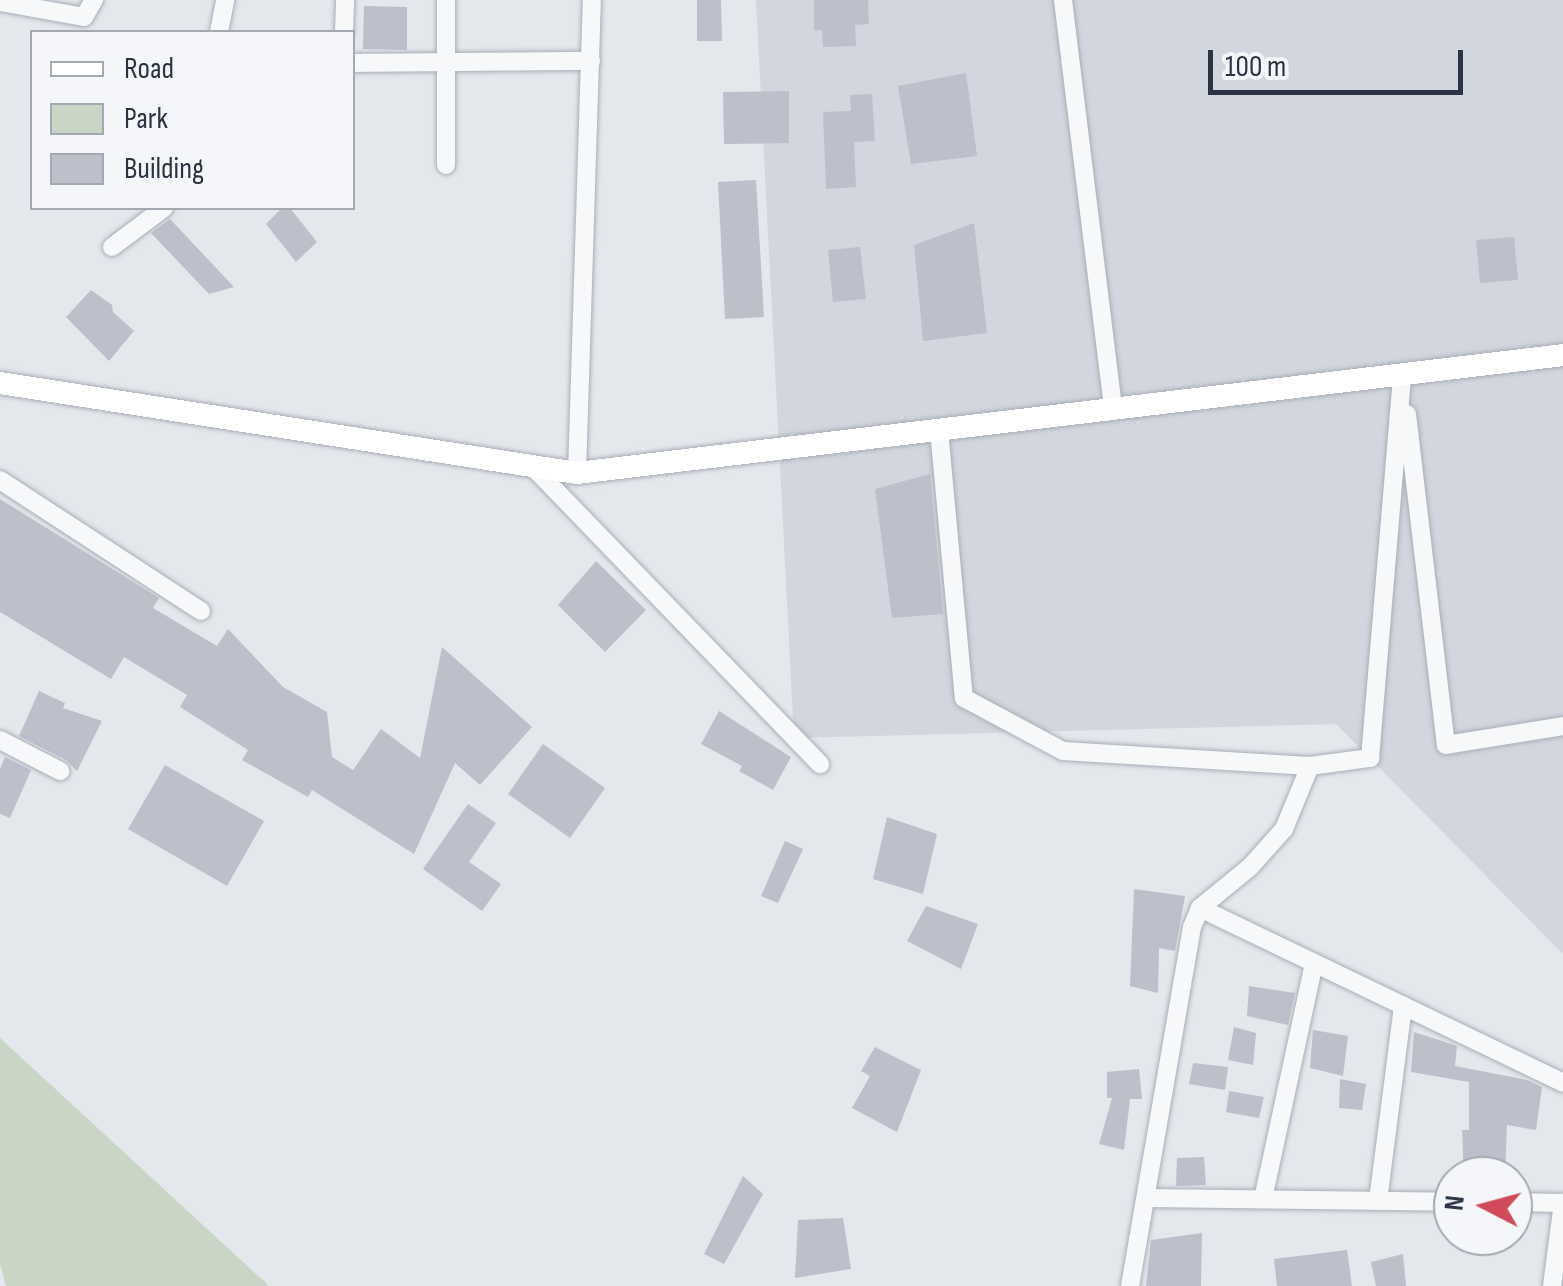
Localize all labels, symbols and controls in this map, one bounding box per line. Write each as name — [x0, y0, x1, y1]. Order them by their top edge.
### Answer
legend — [30, 30, 355, 210]
scale bar — [1213, 30, 1468, 92]
text: 100 m — [1225, 49, 1286, 85]
text: Road — [124, 51, 174, 87]
text: Park — [124, 101, 168, 137]
text: Building — [124, 151, 204, 187]
north arrow — [1433, 1156, 1533, 1256]
text: N — [1437, 1194, 1472, 1212]

